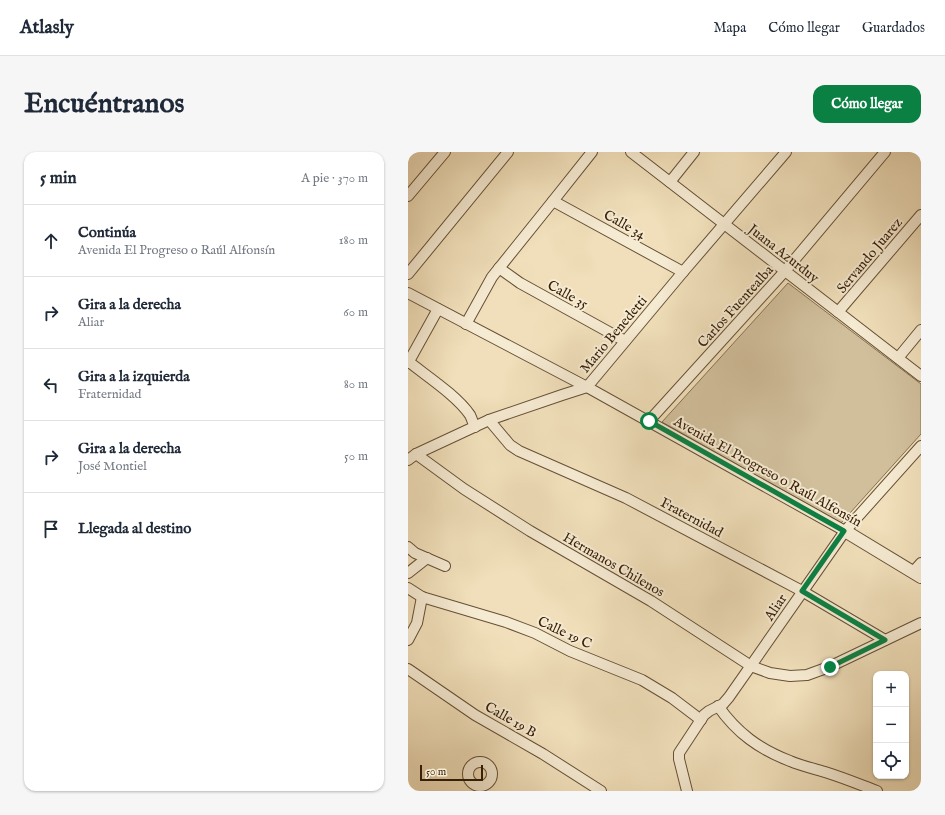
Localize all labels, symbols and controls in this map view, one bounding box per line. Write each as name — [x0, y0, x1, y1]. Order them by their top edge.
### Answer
text: Atlasly — [20, 16, 74, 40]
text: Mapa — [713, 19, 746, 37]
text: Cómo llegar — [768, 19, 840, 37]
text: Guardados — [862, 19, 925, 37]
button: Cómo llegar — [813, 85, 921, 123]
text: Encuéntranos — [24, 87, 184, 122]
text: 5 min — [40, 168, 77, 189]
text: A pie · 370 m — [301, 170, 368, 187]
street label: Calle 34 — [600, 206, 649, 244]
street label: Servando Juarez — [833, 214, 907, 297]
street label: Juana Azurduy — [743, 219, 823, 287]
text: Continúa — [78, 223, 136, 242]
icon: ahead — [40, 230, 62, 252]
text: 180 m — [339, 232, 368, 249]
text: Avenida El Progreso o Raúl Alfonsín — [78, 242, 275, 259]
street label: Carlos Fuentealba — [694, 261, 778, 352]
street label: Calle 35 — [544, 276, 591, 313]
street label: Mario Benedetti — [576, 292, 651, 377]
text: Gira a la derecha — [78, 295, 181, 314]
icon: right — [40, 302, 62, 324]
text: 60 m — [343, 304, 368, 321]
text: Aliar — [78, 314, 104, 331]
text: Gira a la izquierda — [78, 367, 190, 386]
icon: left — [40, 374, 62, 396]
text: 80 m — [344, 376, 368, 393]
text: Fraternidad — [78, 386, 142, 403]
route start — [640, 412, 658, 430]
street label: Avenida El Progreso o Raúl Alfonsín — [669, 412, 865, 531]
text: Gira a la derecha — [78, 439, 181, 458]
icon: right — [40, 446, 62, 468]
text: 50 m — [344, 448, 368, 465]
text: José Montiel — [78, 458, 147, 475]
street label: Fraternidad — [657, 494, 726, 542]
icon: arrive — [40, 518, 62, 540]
text: Llegada al destino — [78, 519, 191, 538]
street label: Hermanos Chilenos — [559, 528, 668, 601]
street label: Aliar — [760, 591, 791, 625]
street label: Calle 19 C — [535, 613, 594, 653]
route end — [821, 658, 839, 676]
map controls — [873, 671, 909, 779]
button: + — [873, 671, 909, 707]
street label: Calle 19 B — [481, 698, 540, 742]
button: − — [873, 707, 909, 743]
button: locate — [873, 743, 909, 779]
scale bar — [420, 763, 483, 782]
text: 50 m — [426, 765, 446, 779]

